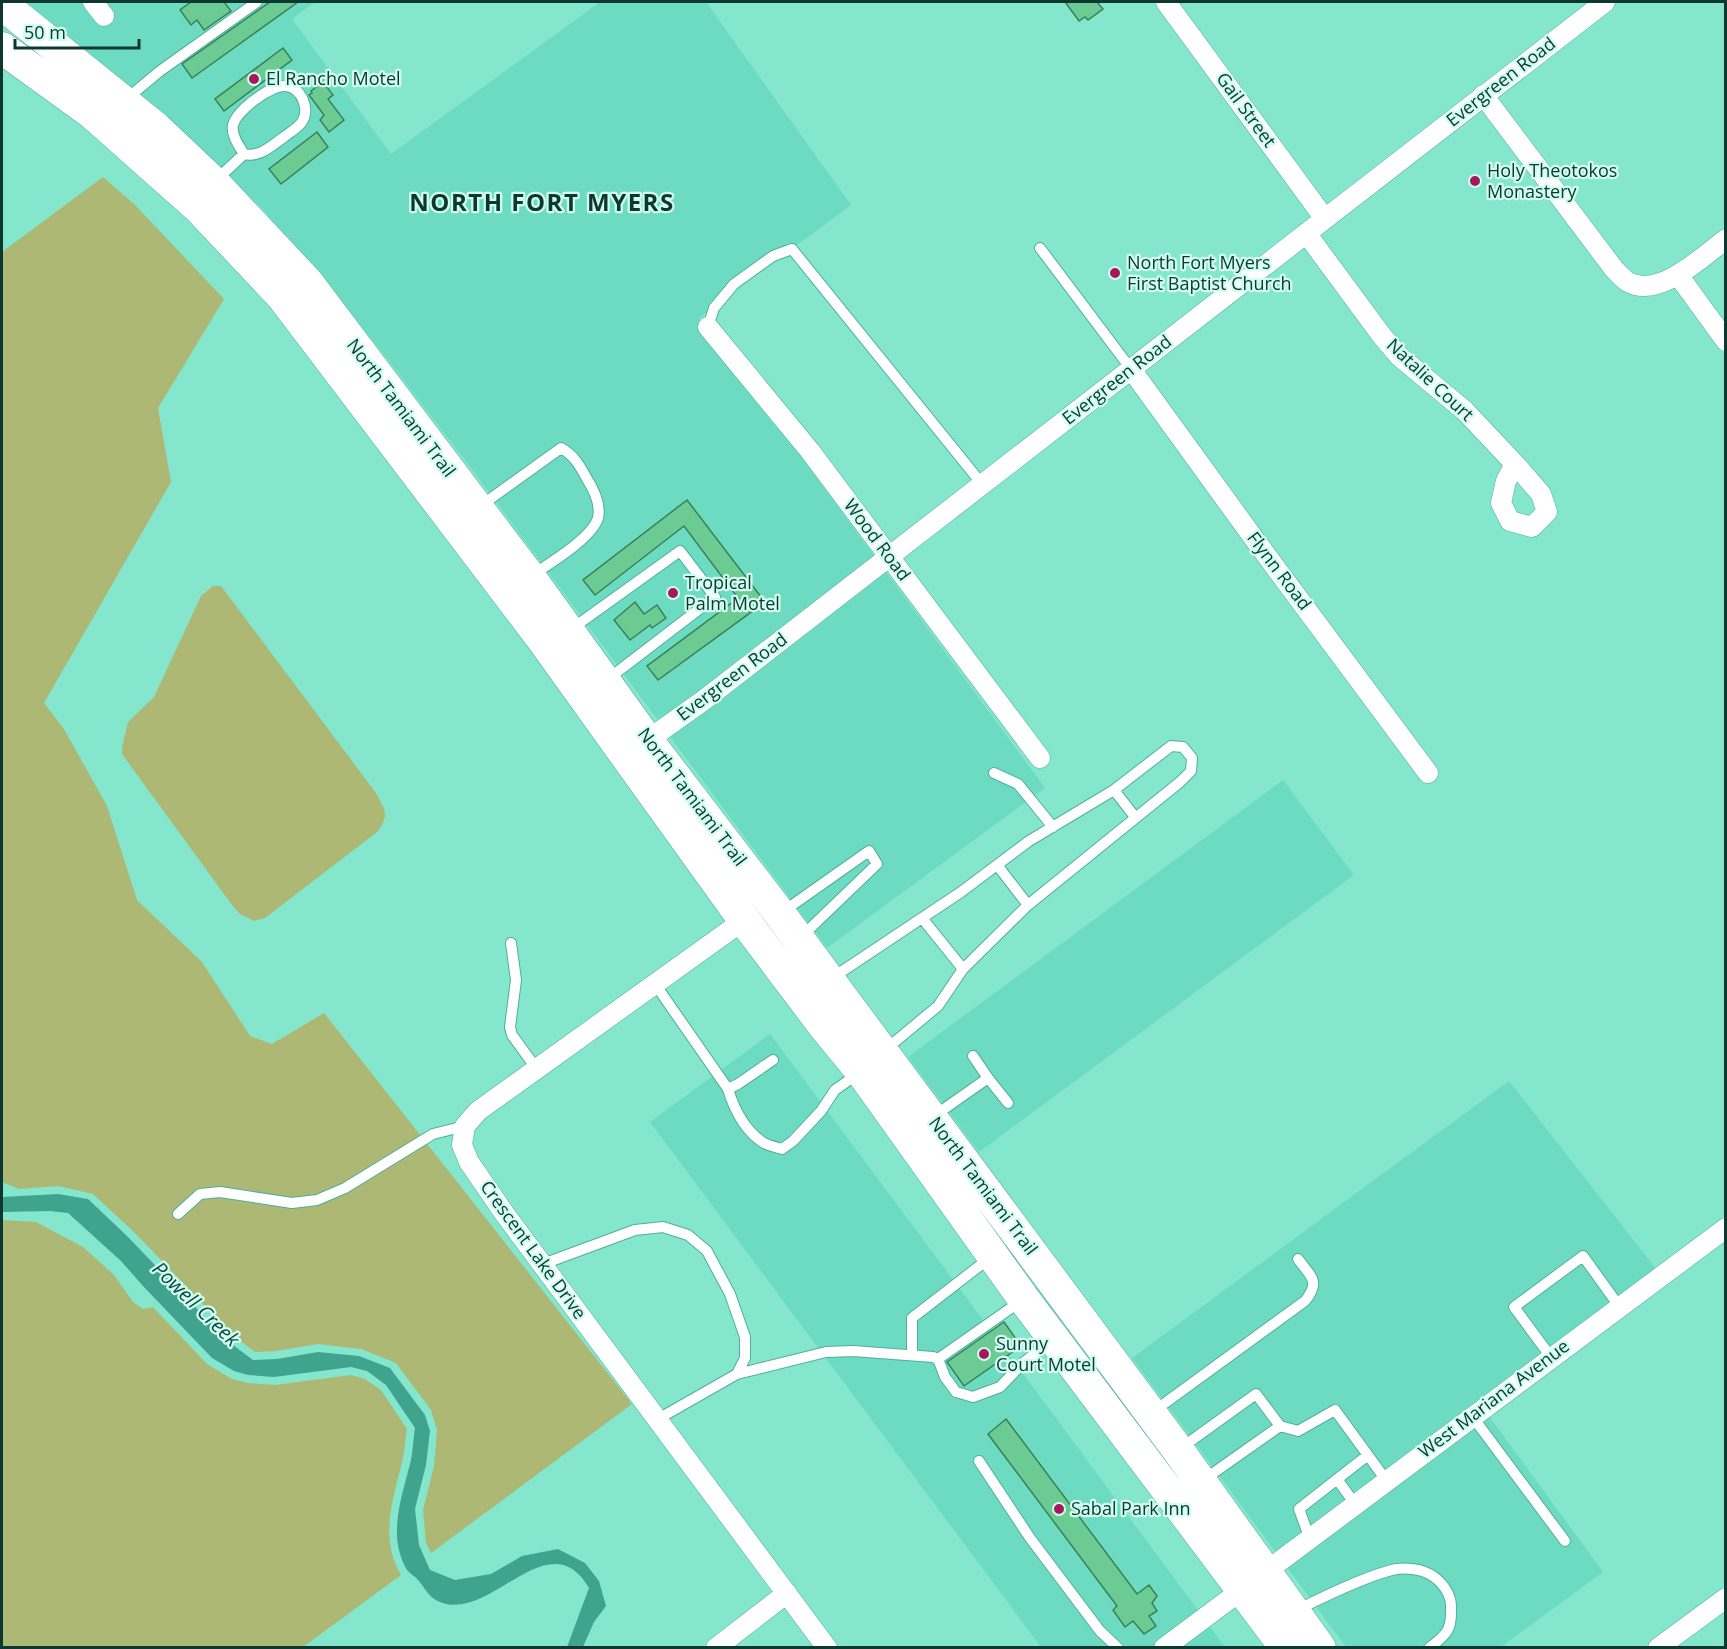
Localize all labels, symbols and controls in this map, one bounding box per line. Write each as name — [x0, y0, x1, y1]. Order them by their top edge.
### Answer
scale bar — [15, 12, 140, 50]
text: 50 m — [24, 20, 66, 44]
street label: Evergreen Road — [1441, 31, 1560, 131]
place label: El Rancho Motel — [266, 66, 401, 90]
street label: Gail Street — [1211, 67, 1282, 152]
marker: El Rancho Motel — [247, 72, 261, 86]
place label: Holy Theotokos Monastery — [1487, 158, 1617, 203]
marker: Holy Theotokos Monastery — [1468, 174, 1482, 188]
district label: NORTH FORT MYERS — [409, 185, 675, 218]
place label: North Fort Myers First Baptist Church — [1127, 250, 1292, 295]
marker: North Fort Myers First Baptist Church — [1108, 266, 1122, 280]
street label: Evergreen Road — [1057, 329, 1176, 429]
street label: North Tamiami Trail — [342, 333, 462, 481]
street label: Natalie Court — [1382, 333, 1479, 426]
street label: Wood Road — [839, 493, 917, 585]
street label: Flynn Road — [1242, 526, 1317, 615]
place label: Tropical Palm Motel — [685, 570, 780, 615]
marker: Tropical Palm Motel — [666, 586, 680, 600]
street label: Evergreen Road — [671, 627, 792, 726]
street label: North Tamiami Trail — [633, 722, 753, 870]
street label: North Tamiami Trail — [924, 1111, 1044, 1259]
street label: Crescent Lake Drive — [475, 1175, 592, 1324]
water label: Powell Creek — [147, 1255, 247, 1353]
place label: Sunny Court Motel — [996, 1331, 1096, 1376]
street label: West Mariana Avenue — [1413, 1334, 1574, 1463]
marker: Sunny Court Motel — [977, 1347, 991, 1361]
place label: Sabal Park Inn — [1071, 1496, 1191, 1520]
marker: Sabal Park Inn — [1052, 1502, 1066, 1516]

